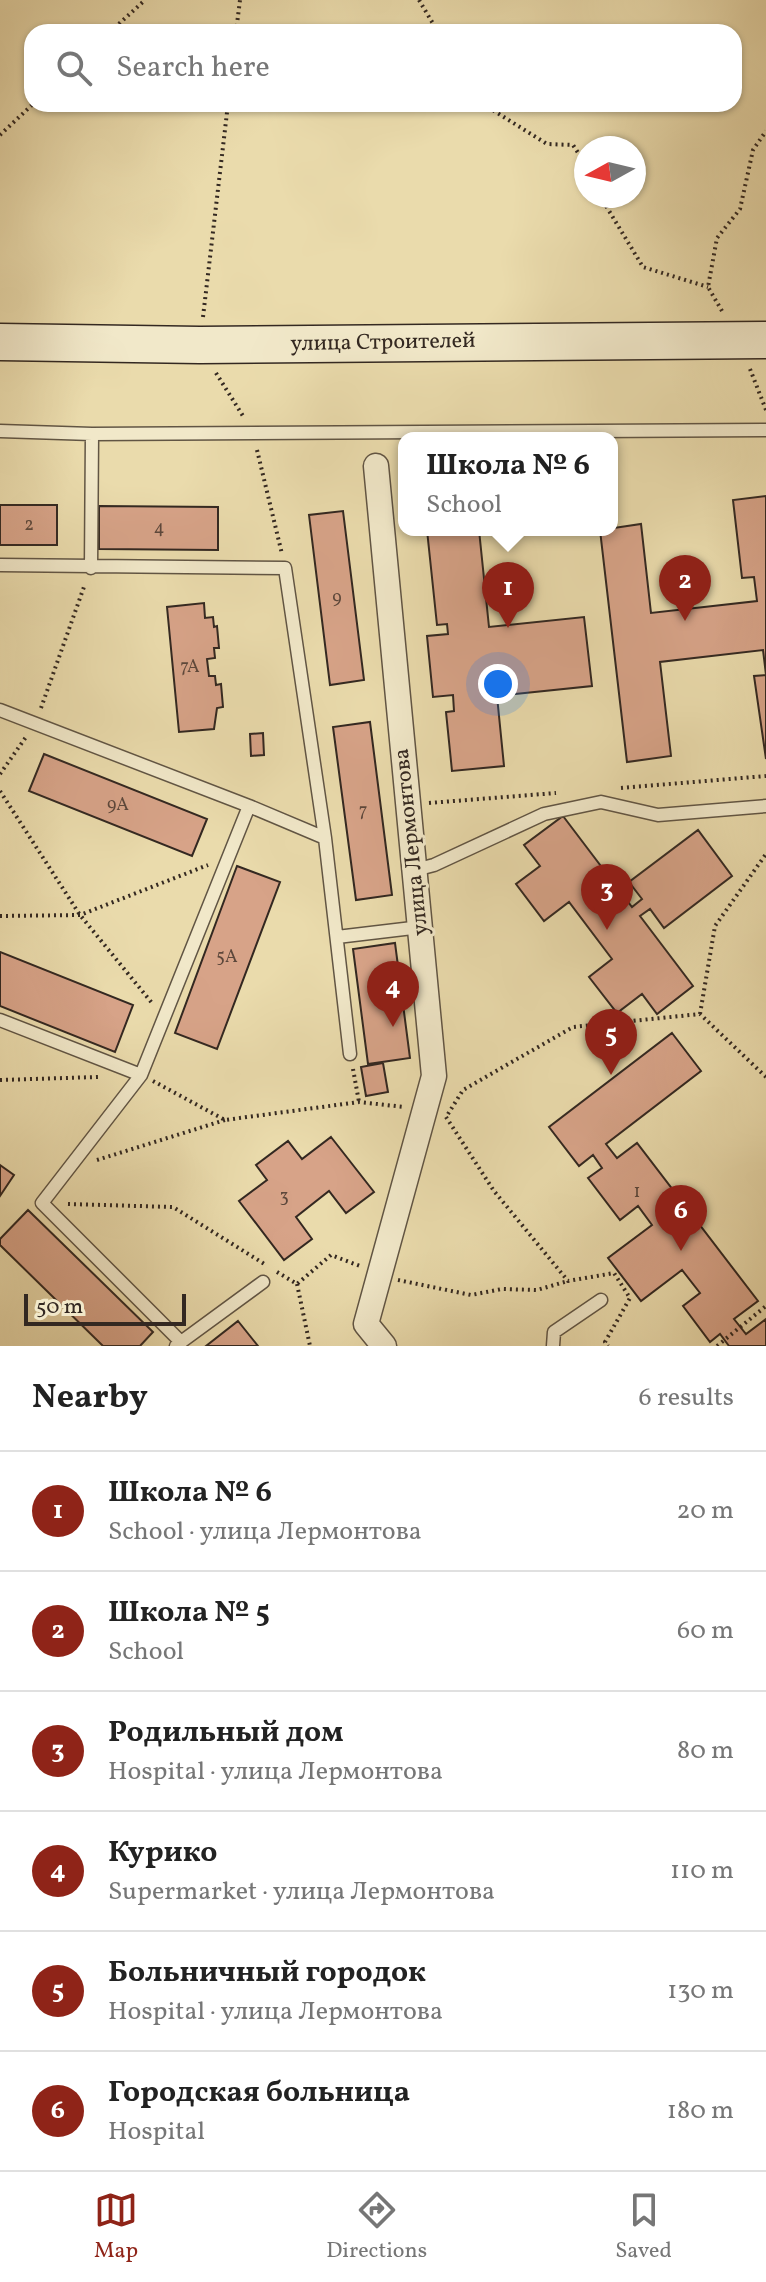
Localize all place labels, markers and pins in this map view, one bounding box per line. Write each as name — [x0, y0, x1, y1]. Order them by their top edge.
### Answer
pin: 2 — [659, 555, 711, 621]
pin: 1 — [482, 562, 534, 628]
pin: 3 — [581, 864, 633, 930]
pin: 4 — [367, 961, 419, 1027]
pin: 5 — [585, 1009, 637, 1075]
pin: 6 — [655, 1185, 707, 1251]

